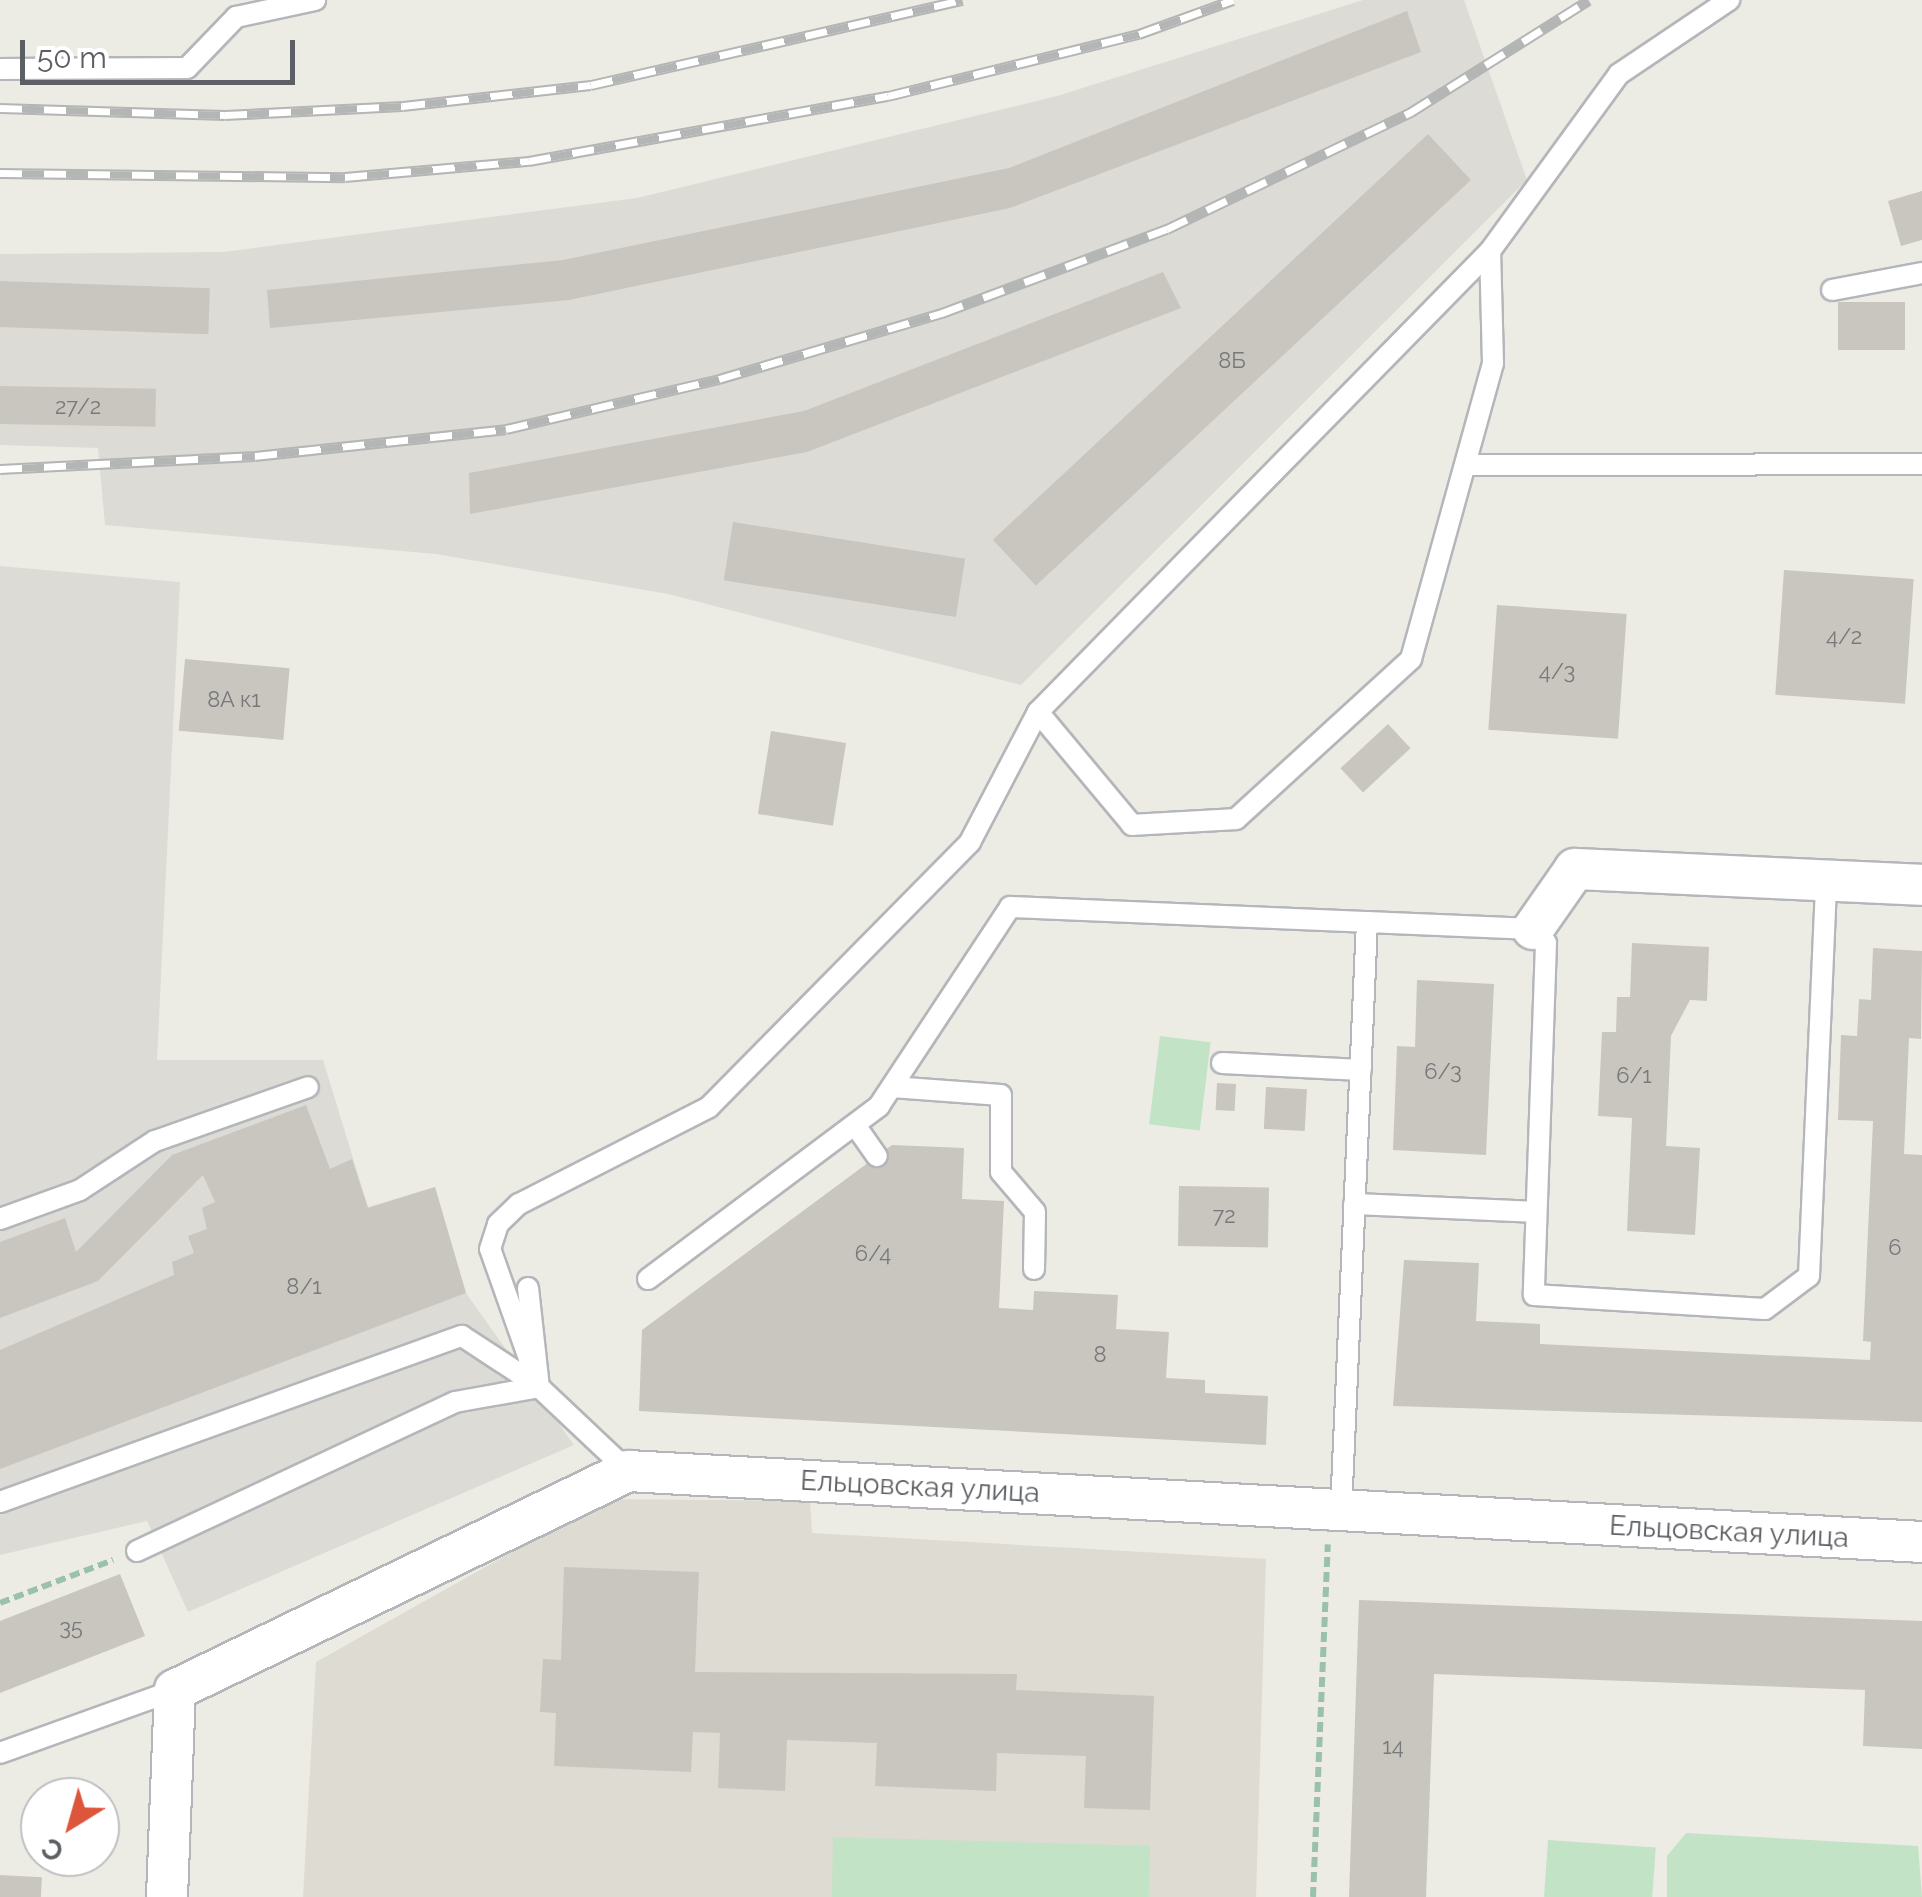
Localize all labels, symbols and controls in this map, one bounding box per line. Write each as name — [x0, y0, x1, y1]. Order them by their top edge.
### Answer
scale bar — [25, 20, 300, 82]
text: 50 m — [37, 40, 107, 75]
house number: 8Б — [1218, 348, 1246, 374]
house number: 27/2 — [55, 394, 101, 420]
house number: 4/2 — [1826, 624, 1862, 650]
house number: 4/3 — [1539, 659, 1575, 685]
house number: 8А к1 — [207, 687, 261, 713]
house number: 6/3 — [1424, 1059, 1462, 1085]
house number: 6/1 — [1616, 1063, 1652, 1089]
house number: 72 — [1212, 1203, 1236, 1229]
house number: 6 — [1888, 1235, 1902, 1261]
house number: 6/4 — [855, 1241, 891, 1267]
house number: 8/1 — [286, 1274, 322, 1300]
house number: 8 — [1093, 1342, 1107, 1368]
street label: Ельцовская улица — [799, 1464, 1041, 1510]
street label: Ельцовская улица — [1608, 1509, 1850, 1555]
house number: 35 — [59, 1615, 83, 1641]
house number: 14 — [1382, 1734, 1404, 1760]
north arrow — [20, 1777, 120, 1877]
text: С — [35, 1831, 70, 1869]

